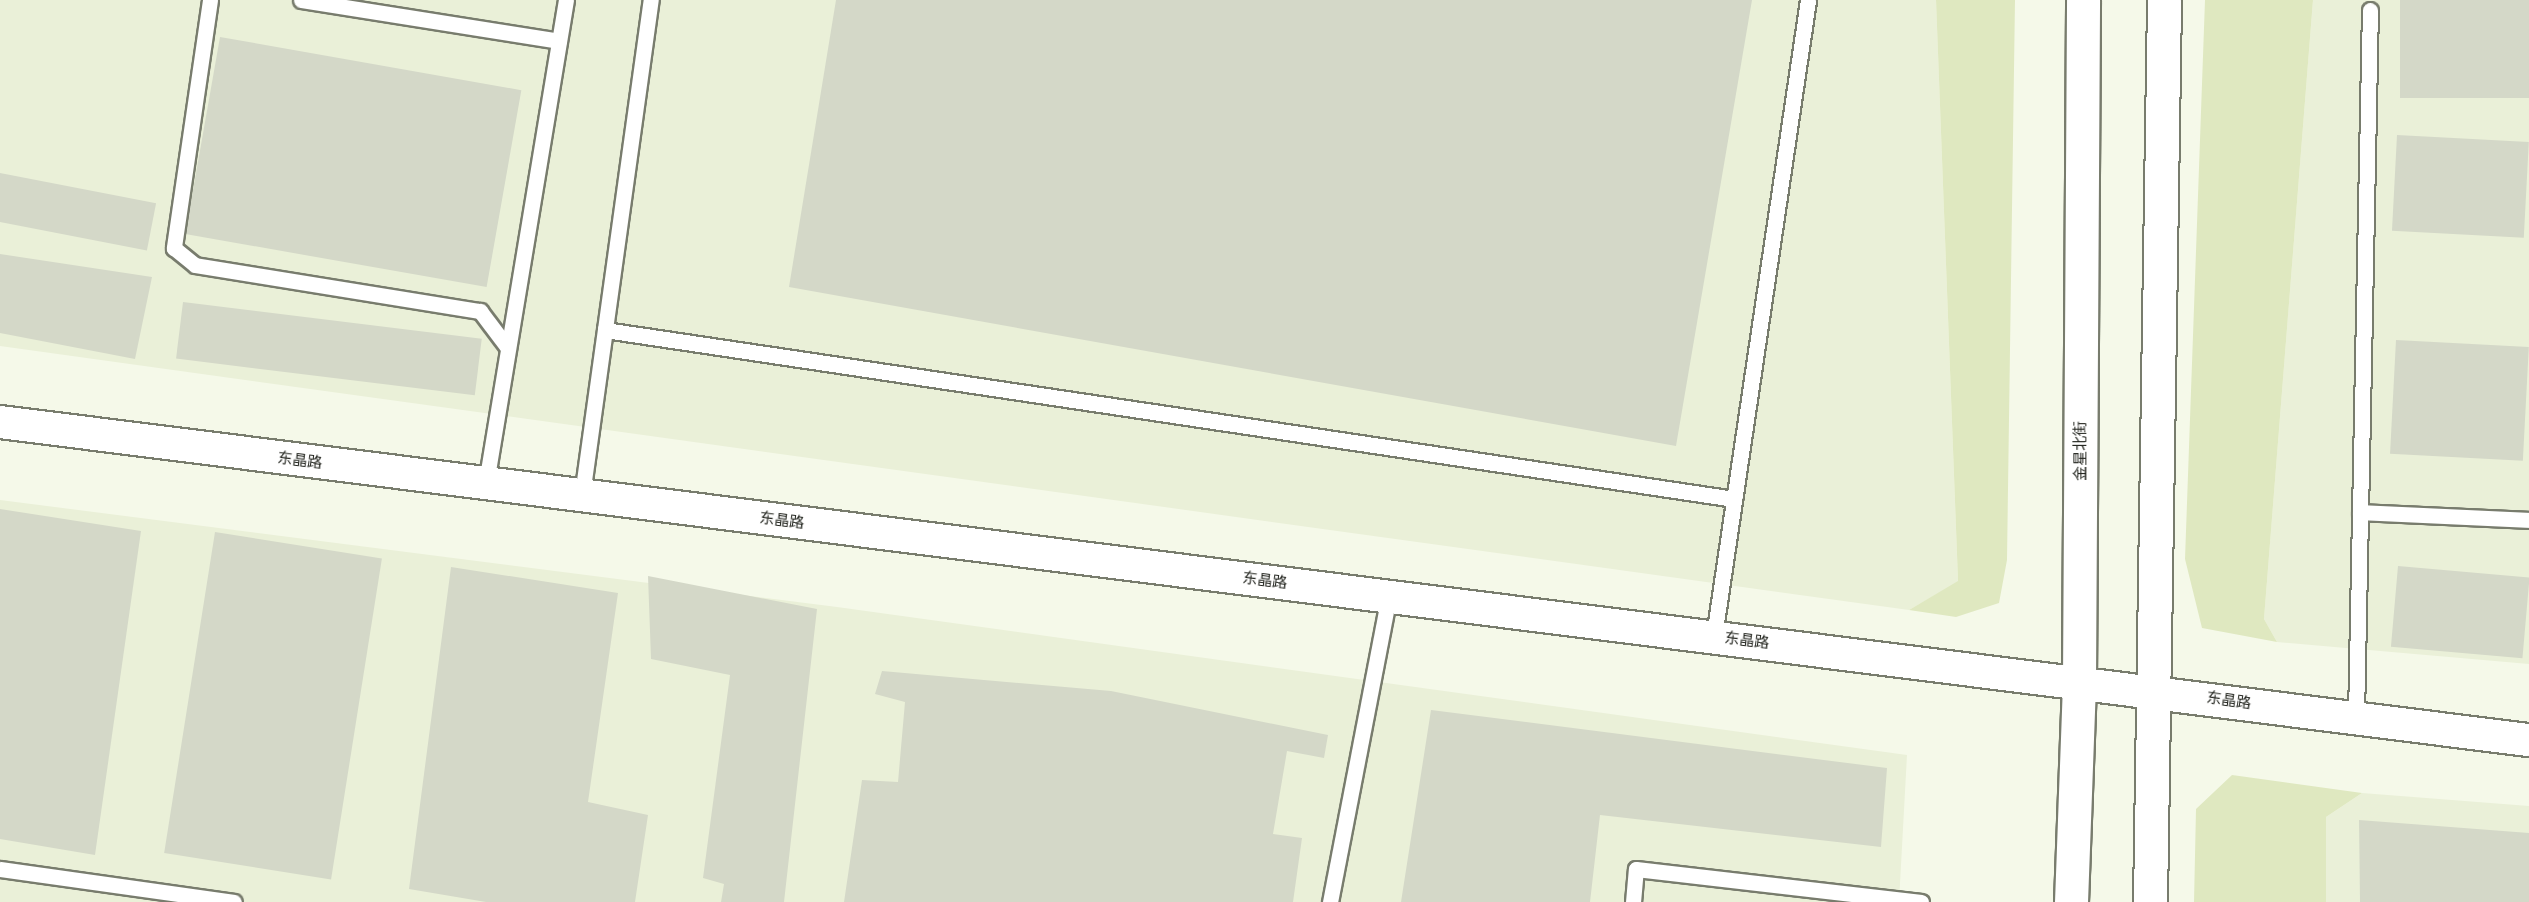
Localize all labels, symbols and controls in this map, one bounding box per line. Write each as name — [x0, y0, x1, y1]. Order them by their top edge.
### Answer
street label: 金星北街 — [2071, 421, 2089, 481]
street label: 东晶路 — [277, 448, 323, 472]
street label: 东晶路 — [759, 508, 805, 532]
street label: 东晶路 — [1242, 568, 1288, 592]
street label: 东晶路 — [1724, 628, 1770, 652]
street label: 东晶路 — [2205, 688, 2253, 712]

